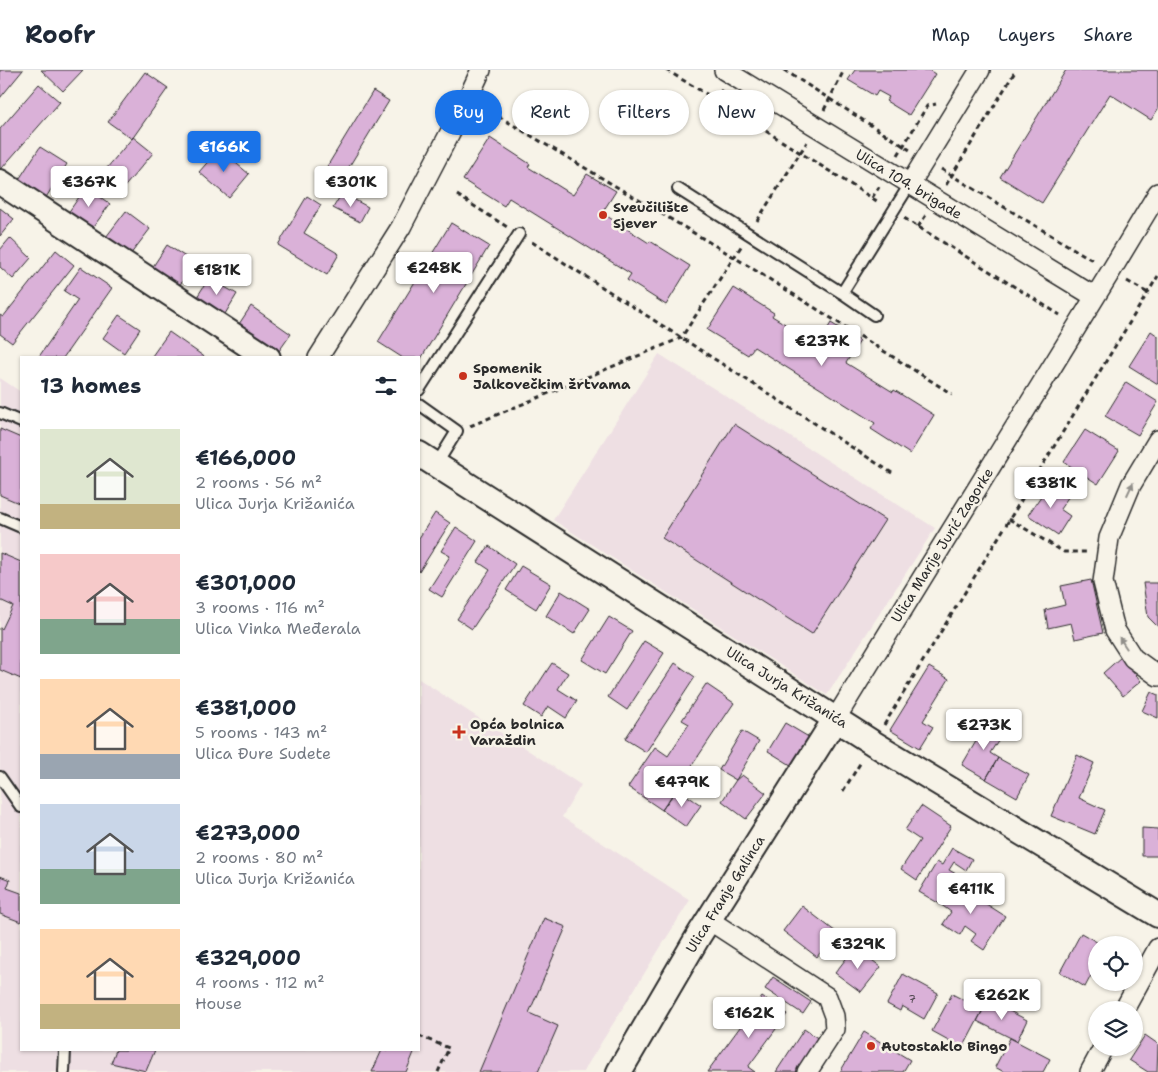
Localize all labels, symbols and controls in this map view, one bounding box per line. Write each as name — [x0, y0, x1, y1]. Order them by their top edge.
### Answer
text: Roofr — [25, 19, 96, 51]
text: Map — [932, 23, 970, 47]
text: Layers — [998, 23, 1055, 47]
text: Share — [1083, 23, 1133, 47]
chip: Buy — [435, 90, 502, 135]
chip: Rent — [512, 90, 589, 135]
chip: Filters — [599, 90, 689, 135]
chip: New — [699, 90, 774, 135]
pin: €166K — [189, 131, 259, 173]
text: €166K — [199, 136, 249, 157]
street label: Ulica 104. brigade — [852, 145, 966, 223]
pin: €367K — [54, 166, 124, 208]
pin: €301K — [316, 166, 386, 208]
text: €367K — [62, 171, 116, 192]
text: €301K — [325, 171, 377, 192]
place label: Sveučilište Sjever — [613, 198, 689, 232]
marker: Sveučilište Sjever — [597, 209, 609, 221]
pin: €248K — [399, 252, 469, 294]
pin: €181K — [182, 254, 252, 296]
text: €248K — [407, 257, 461, 278]
text: €181K — [194, 259, 240, 280]
pin: €237K — [787, 324, 857, 367]
text: €237K — [795, 330, 849, 351]
place label: Spomenik Jalkovečkim žrtvama — [473, 359, 631, 393]
marker: Spomenik Jalkovečkim žrtvama — [457, 370, 469, 382]
text: 13 homes — [40, 372, 141, 400]
icon: filters — [372, 372, 400, 400]
text: €166,000 — [195, 444, 296, 472]
icon: home — [80, 449, 140, 509]
street label: Ulica Marije Jurić Zagorke — [887, 464, 997, 626]
pin: €381K — [1016, 466, 1086, 509]
text: 2 rooms · 56 m² — [195, 472, 322, 493]
text: €381K — [1025, 472, 1077, 493]
one-way arrow — [1126, 482, 1134, 496]
text: Ulica Jurja Križanića — [195, 493, 355, 514]
text: €301,000 — [195, 569, 296, 597]
icon: home — [80, 574, 140, 634]
text: 3 rooms · 116 m² — [195, 597, 325, 618]
text: Ulica Vinka Međerala — [195, 618, 361, 639]
one-way arrow — [1119, 637, 1128, 650]
street label: Ulica Jurja Križanića — [723, 642, 851, 732]
text: €381,000 — [195, 694, 296, 722]
icon: home — [80, 699, 140, 759]
pin: €273K — [949, 708, 1019, 751]
text: €273K — [957, 714, 1011, 735]
place label: Opća bolnica Varaždin — [470, 715, 564, 749]
text: 5 rooms · 143 m² — [195, 722, 327, 743]
marker: Opća bolnica Varaždin — [452, 725, 466, 739]
text: Ulica Đure Sudete — [195, 743, 331, 764]
pin: €479K — [647, 766, 717, 808]
text: €479K — [655, 771, 709, 792]
text: €273,000 — [195, 819, 300, 847]
icon: home — [80, 824, 140, 884]
street label: Ulica Franje Galinca — [682, 832, 769, 956]
text: 2 rooms · 80 m² — [195, 847, 323, 868]
text: Ulica Jurja Križanića — [195, 868, 355, 889]
pin: €411K — [936, 872, 1006, 915]
text: €411K — [948, 878, 994, 899]
pin: €329K — [823, 928, 893, 970]
text: €329K — [831, 933, 885, 954]
map controls — [1088, 936, 1143, 1056]
button: locate — [1088, 936, 1143, 991]
text: €329,000 — [195, 944, 301, 972]
icon: home — [80, 949, 140, 1009]
text: 4 rooms · 112 m² — [195, 972, 325, 993]
pin: €262K — [967, 978, 1037, 1021]
text: €262K — [975, 984, 1029, 1005]
house number: 7 — [908, 992, 916, 1007]
text: House — [195, 993, 242, 1014]
pin: €162K — [714, 996, 784, 1039]
button: layers — [1088, 1001, 1143, 1056]
text: €162K — [724, 1002, 774, 1023]
place label: Autostaklo Bingo — [881, 1037, 1007, 1055]
marker: Autostaklo Bingo — [865, 1040, 877, 1052]

